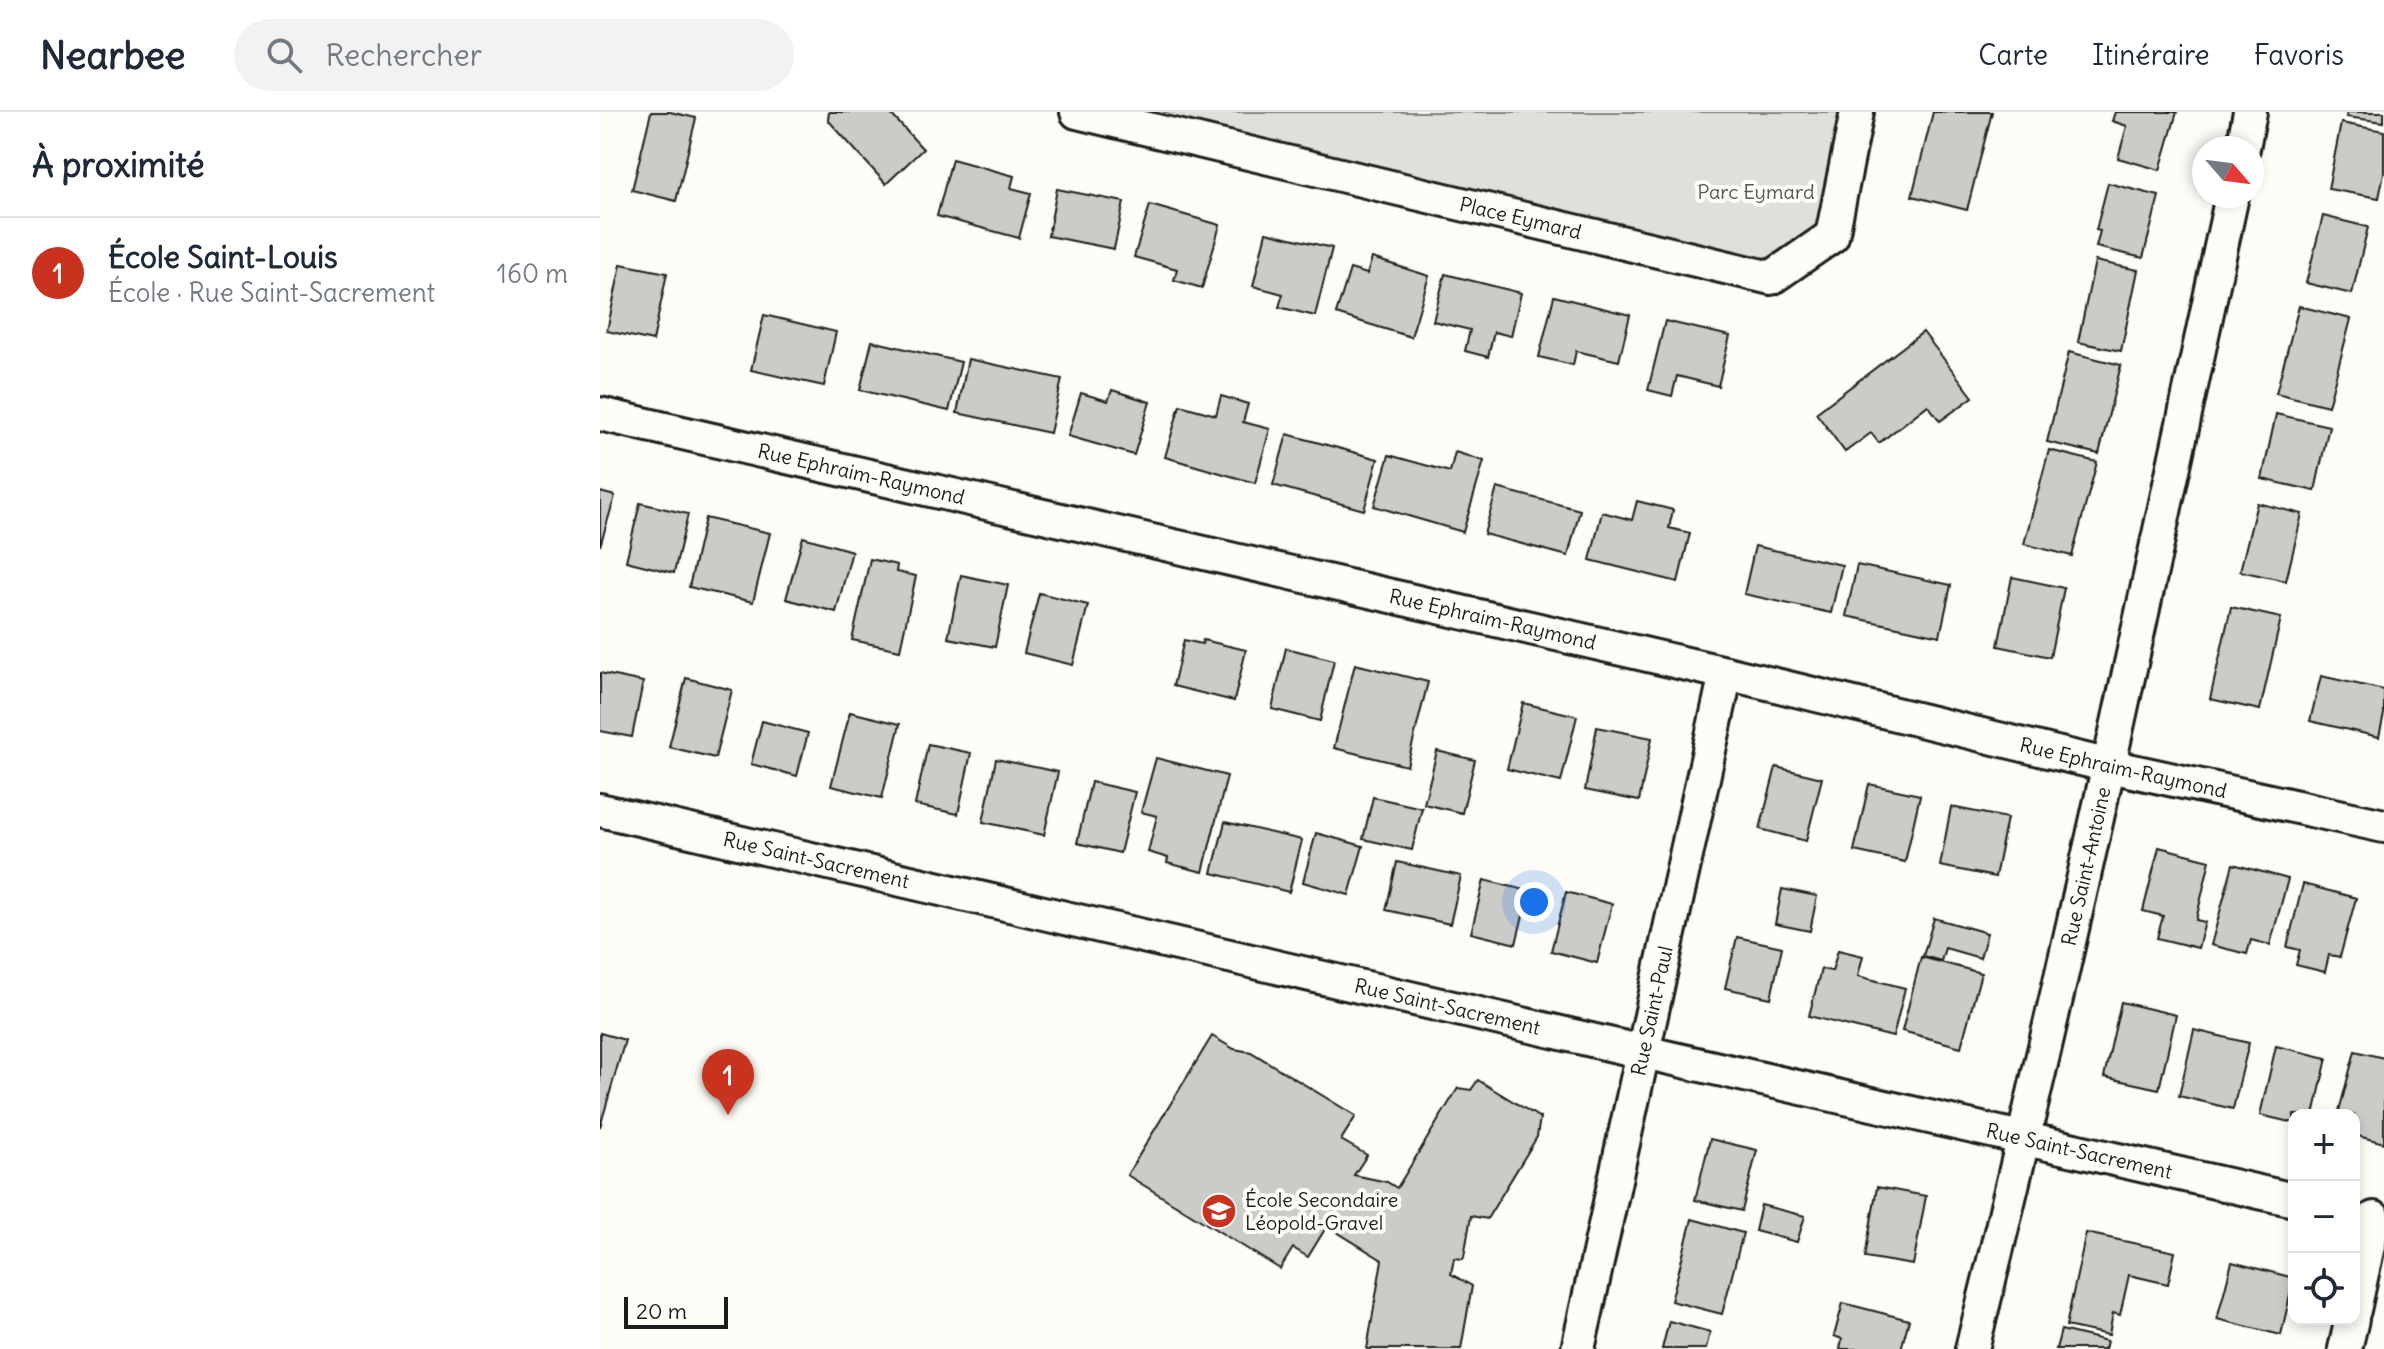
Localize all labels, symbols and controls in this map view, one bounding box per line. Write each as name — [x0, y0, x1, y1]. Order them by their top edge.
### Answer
search box — [234, 19, 794, 91]
text: Nearbee — [40, 32, 186, 79]
icon: search — [262, 33, 306, 77]
text: Rechercher — [326, 36, 482, 74]
text: Carte — [1978, 37, 2048, 73]
text: Itinéraire — [2092, 37, 2210, 73]
text: Favoris — [2254, 37, 2344, 73]
north arrow — [2192, 136, 2264, 208]
text: À proximité — [32, 143, 205, 186]
park label: Parc Eymard — [1697, 179, 1815, 204]
street label: Place Eymard — [1457, 191, 1584, 244]
text: École Saint-Louis — [108, 238, 338, 276]
text: 1 — [53, 257, 63, 290]
text: 160 m — [497, 257, 568, 290]
text: École · Rue Saint-Sacrement — [108, 276, 435, 309]
street label: Rue Ephraim-Raymond — [755, 438, 967, 510]
street label: Rue Ephraim-Raymond — [1387, 583, 1599, 655]
street label: Rue Ephraim-Raymond — [2017, 732, 2230, 803]
street label: Rue Saint-Antoine — [2056, 784, 2116, 948]
street label: Rue Saint-Sacrement — [721, 826, 912, 893]
your location — [1514, 882, 1554, 922]
street label: Rue Saint-Paul — [1625, 944, 1678, 1078]
street label: Rue Saint-Sacrement — [1352, 973, 1543, 1040]
pin: 1 — [702, 1049, 754, 1115]
map controls — [2288, 1109, 2360, 1325]
button: + — [2288, 1109, 2360, 1181]
street label: Rue Saint-Sacrement — [1984, 1117, 2175, 1184]
button: − — [2288, 1181, 2360, 1253]
place label: École Secondaire Léopold-Gravel — [1245, 1187, 1398, 1235]
school or university icon: École Secondaire Léopold-Gravel — [1200, 1192, 1238, 1230]
button: locate — [2288, 1253, 2360, 1325]
scale bar — [624, 1293, 728, 1329]
text: 20 m — [636, 1297, 687, 1325]

